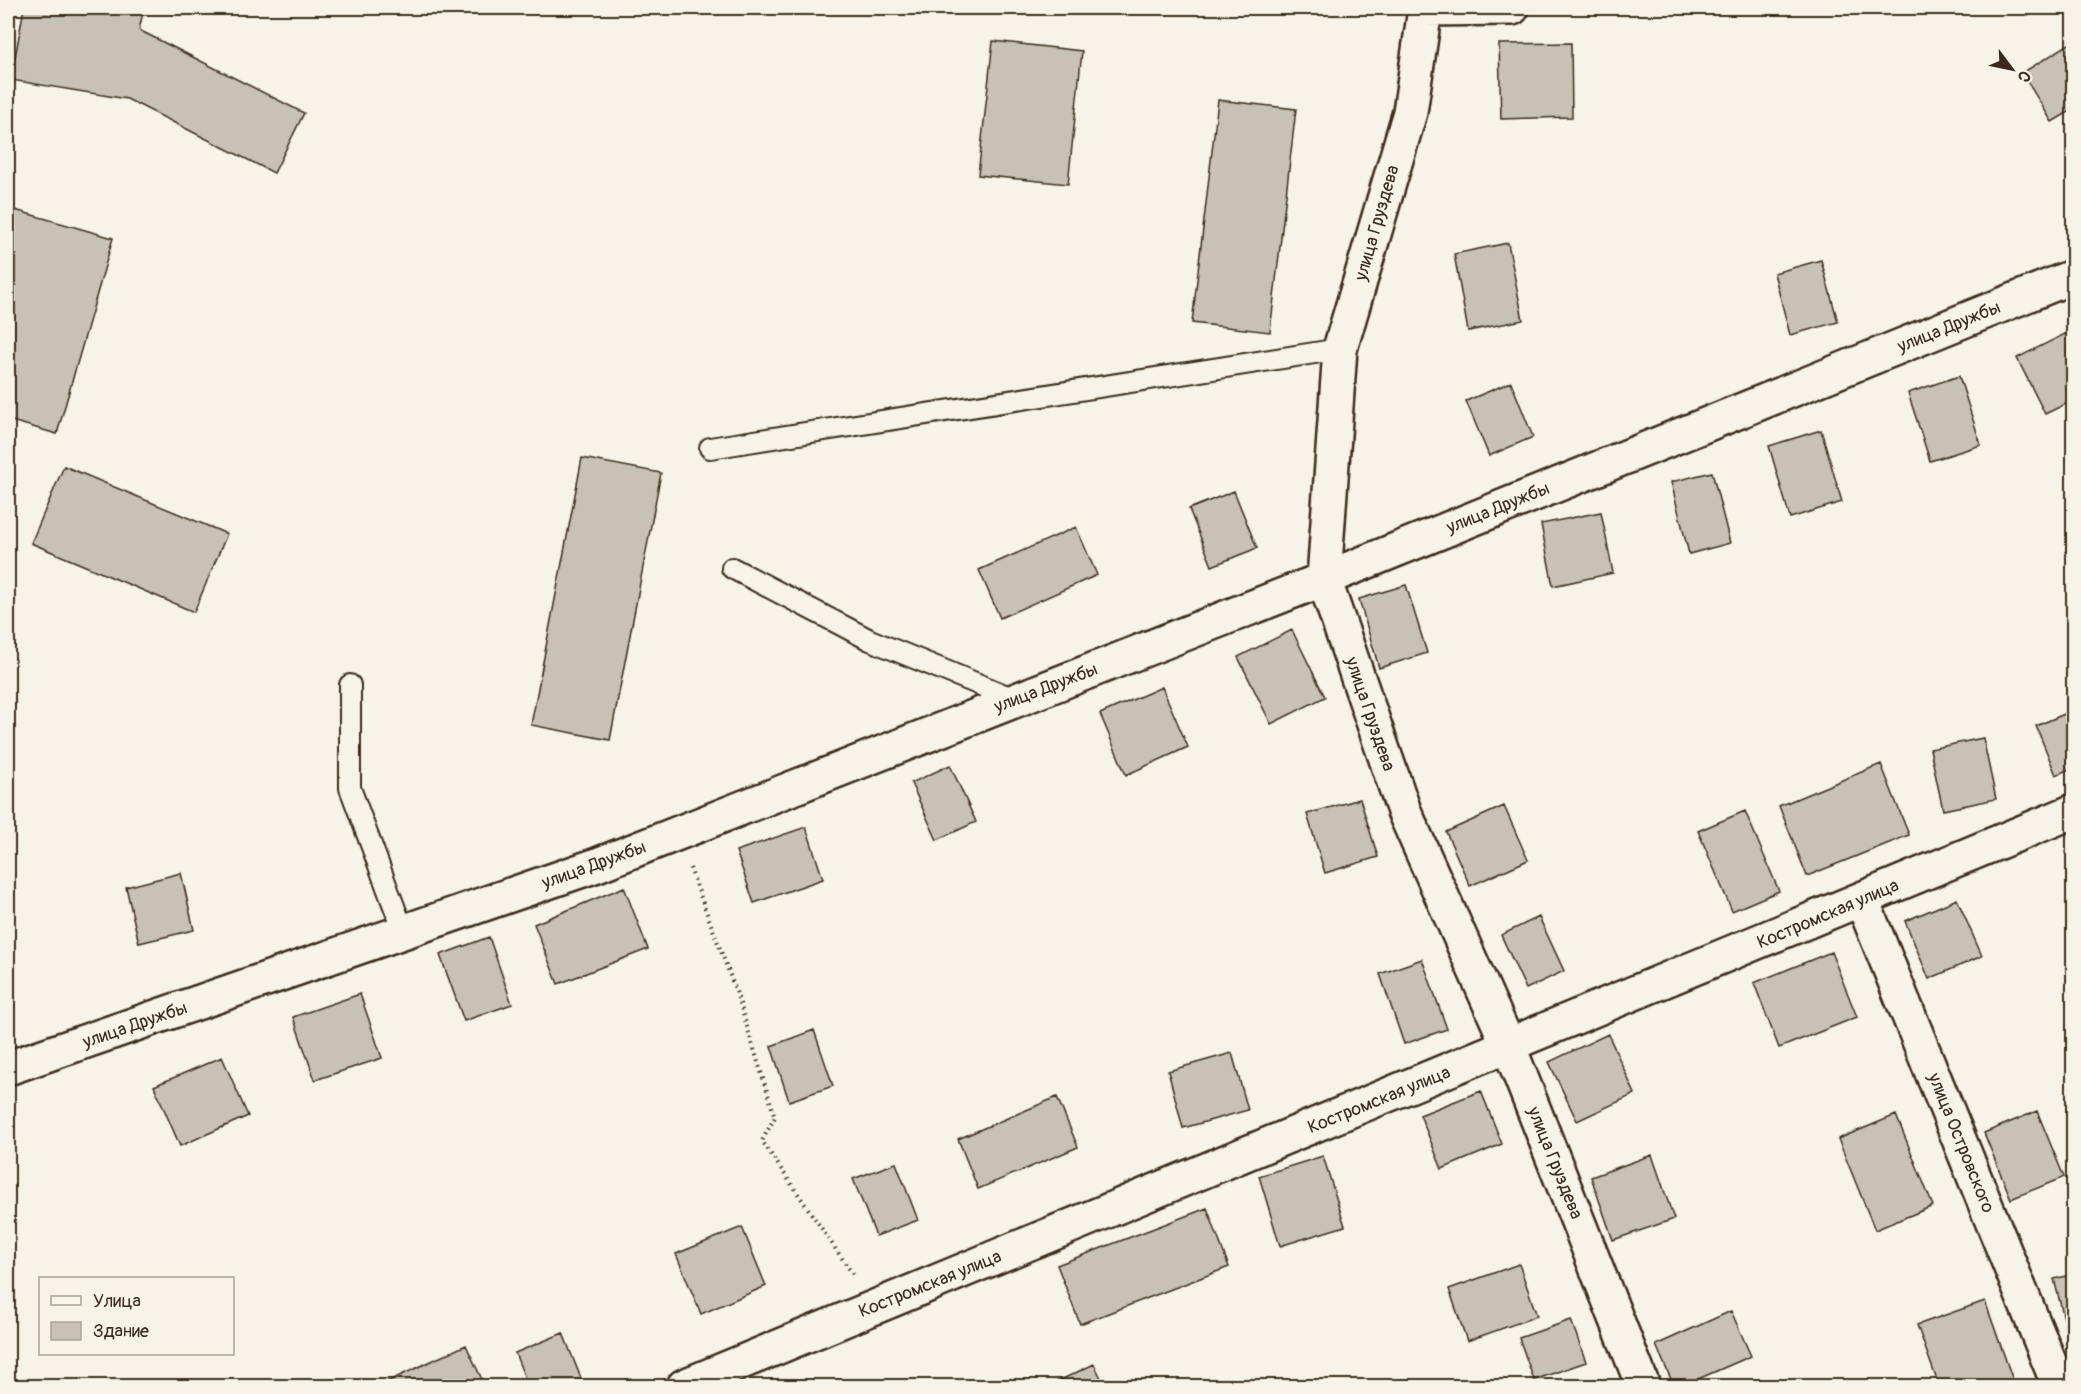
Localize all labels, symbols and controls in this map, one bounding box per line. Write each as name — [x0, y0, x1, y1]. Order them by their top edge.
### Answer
north arrow — [1982, 39, 2042, 99]
text: С — [2013, 67, 2035, 86]
street label: улица Груздева — [1349, 163, 1404, 284]
street label: улица Дружбы — [1893, 296, 2004, 358]
street label: улица Дружбы — [1442, 477, 1553, 539]
street label: улица Груздева — [1339, 653, 1400, 774]
street label: улица Дружбы — [990, 658, 1101, 719]
street label: улица Дружбы — [538, 836, 649, 895]
street label: Костромская улица — [1754, 874, 1902, 954]
street label: улица Дружбы — [79, 996, 190, 1054]
street label: Костромская улица — [1304, 1061, 1454, 1139]
street label: улица Островского — [1922, 1069, 2000, 1217]
street label: улица Груздева — [1522, 1103, 1588, 1223]
street label: Костромская улица — [855, 1245, 1005, 1323]
legend — [39, 1277, 234, 1355]
text: Улица — [93, 1290, 141, 1313]
text: Здание — [93, 1320, 149, 1343]

